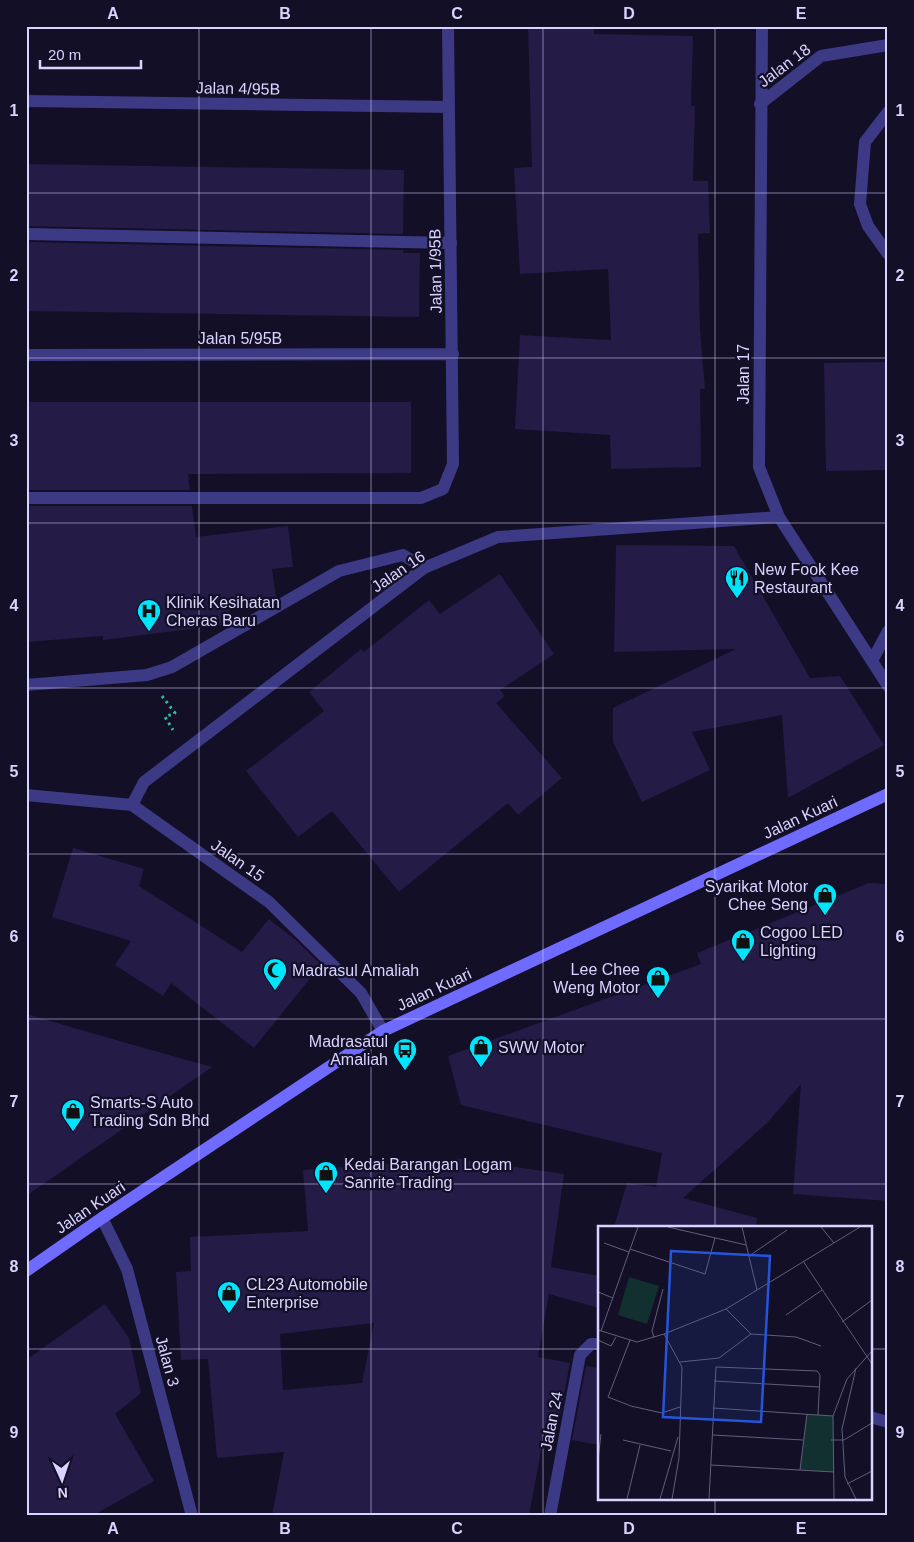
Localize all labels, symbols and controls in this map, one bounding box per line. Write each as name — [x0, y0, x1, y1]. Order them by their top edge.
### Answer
text: A — [107, 5, 119, 22]
text: B — [279, 5, 291, 22]
text: C — [451, 5, 463, 22]
text: D — [623, 5, 635, 22]
text: E — [796, 5, 807, 22]
scale bar — [40, 38, 141, 70]
street label: Jalan 18 — [755, 40, 814, 90]
text: 20 m — [48, 46, 81, 63]
street label: Jalan 4/95B — [196, 79, 280, 98]
text: 1 — [10, 102, 19, 119]
text: 1 — [896, 102, 905, 119]
street label: Jalan 1/95B — [426, 229, 445, 313]
text: 2 — [10, 267, 19, 284]
text: 2 — [896, 267, 905, 284]
street label: Jalan 5/95B — [198, 330, 282, 347]
street label: Jalan 17 — [735, 344, 752, 404]
text: 3 — [10, 432, 19, 449]
text: 3 — [896, 432, 905, 449]
street label: Jalan 16 — [368, 547, 428, 595]
place label: New Fook Kee Restaurant — [754, 561, 859, 596]
restaurant icon: New Fook Kee Restaurant — [724, 565, 750, 599]
place label: Klinik Kesihatan Cheras Baru — [166, 594, 280, 629]
text: 4 — [10, 597, 19, 614]
text: 4 — [896, 597, 905, 614]
hospital icon: Klinik Kesihatan Cheras Baru — [136, 598, 162, 632]
text: 5 — [10, 763, 19, 780]
text: 5 — [896, 763, 905, 780]
street label: Jalan Kuari — [760, 793, 840, 842]
street label: Jalan 15 — [208, 836, 267, 885]
place label: Syarikat Motor Chee Seng — [705, 878, 809, 913]
shop icon: Syarikat Motor Chee Seng — [812, 882, 838, 916]
place label: Cogoo LED Lighting — [760, 924, 843, 959]
text: 6 — [10, 928, 19, 945]
shop icon: Cogoo LED Lighting — [730, 928, 756, 962]
text: 6 — [896, 928, 905, 945]
mosque icon: Madrasul Amaliah — [262, 957, 288, 991]
place label: Lee Chee Weng Motor — [553, 961, 641, 996]
place label: Madrasul Amaliah — [292, 962, 419, 979]
street label: Jalan Kuari — [394, 965, 474, 1014]
shop icon: Lee Chee Weng Motor — [645, 965, 671, 999]
place label: Madrasatul Amaliah — [309, 1033, 388, 1068]
shop icon: SWW Motor — [468, 1034, 494, 1068]
bus stop icon: Madrasatul Amaliah — [392, 1037, 418, 1071]
place label: SWW Motor — [498, 1039, 585, 1056]
text: 7 — [10, 1093, 19, 1110]
text: 7 — [896, 1093, 905, 1110]
place label: Smarts-S Auto Trading Sdn Bhd — [90, 1094, 209, 1129]
shop icon: Smarts-S Auto Trading Sdn Bhd — [60, 1098, 86, 1132]
place label: Kedai Barangan Logam Sanrite Trading — [344, 1156, 512, 1191]
shop icon: Kedai Barangan Logam Sanrite Trading — [313, 1160, 339, 1194]
street label: Jalan Kuari — [52, 1178, 128, 1237]
inset map — [598, 1226, 872, 1500]
text: 8 — [10, 1258, 19, 1275]
text: 8 — [896, 1258, 905, 1275]
place label: CL23 Automobile Enterprise — [246, 1276, 368, 1311]
shop icon: CL23 Automobile Enterprise — [216, 1280, 242, 1314]
street label: Jalan 3 — [153, 1334, 182, 1388]
street label: Jalan 24 — [537, 1390, 566, 1452]
text: 9 — [10, 1424, 19, 1441]
text: 9 — [896, 1424, 905, 1441]
north arrow — [38, 1454, 88, 1504]
text: N — [57, 1485, 68, 1501]
text: A — [107, 1520, 119, 1537]
text: B — [279, 1520, 291, 1537]
text: C — [451, 1520, 463, 1537]
text: D — [623, 1520, 635, 1537]
text: E — [796, 1520, 807, 1537]

